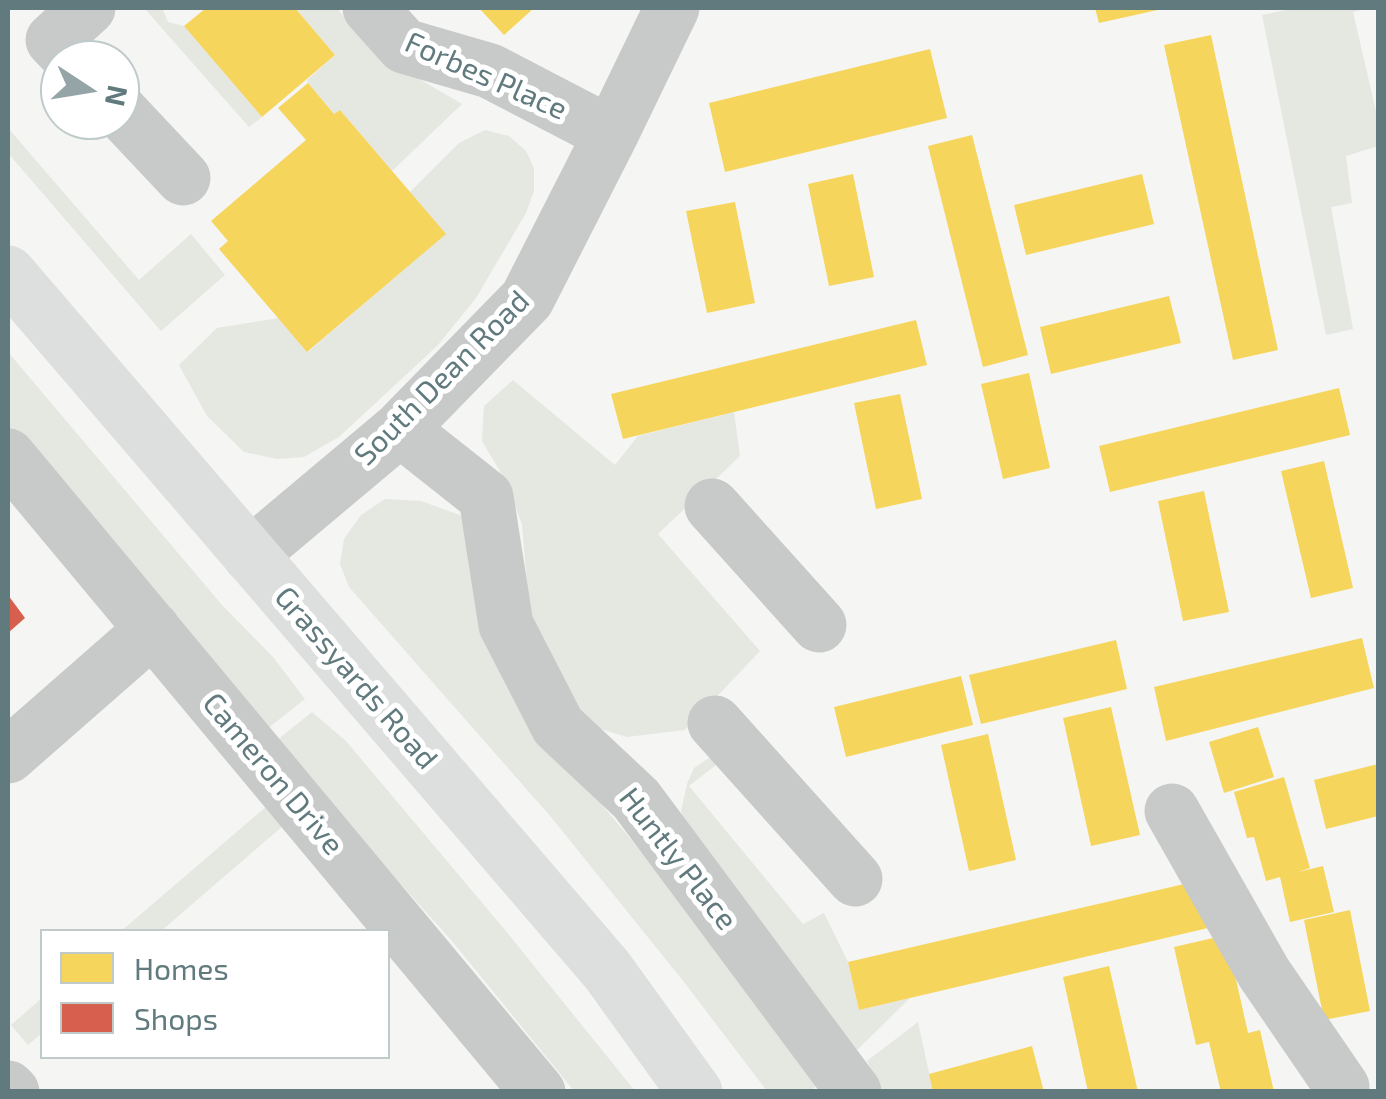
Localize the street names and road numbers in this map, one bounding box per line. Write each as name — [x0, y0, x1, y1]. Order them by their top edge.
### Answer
street label: Forbes Place — [399, 24, 573, 128]
street label: South Dean Road — [347, 283, 537, 473]
street label: Grassyards Road — [267, 579, 445, 777]
street label: Cameron Drive — [195, 686, 351, 862]
street label: Huntly Place — [611, 781, 745, 937]

